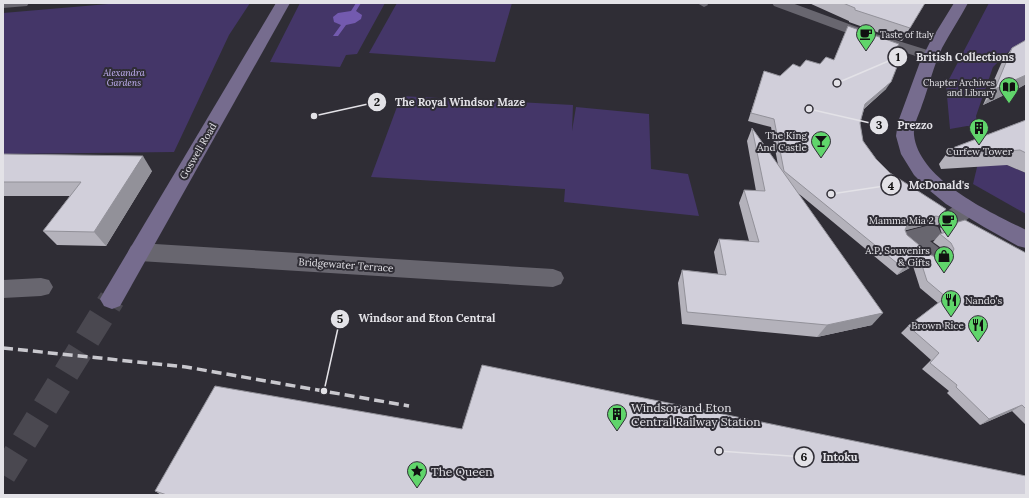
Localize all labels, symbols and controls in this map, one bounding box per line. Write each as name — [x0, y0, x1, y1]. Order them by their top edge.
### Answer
cafe icon: Taste of Italy — [855, 23, 877, 51]
place label: Taste of Italy — [880, 29, 934, 40]
callout: British Collections — [888, 45, 1022, 68]
text: 1 — [896, 49, 901, 64]
text: British Collections — [916, 50, 1014, 64]
park label: Alexandra Gardens — [102, 67, 145, 88]
library icon: Chapter Archives and Library — [998, 76, 1020, 104]
place label: Chapter Archives and Library — [923, 77, 995, 98]
callout: The Royal Windsor Maze — [367, 91, 533, 114]
text: 2 — [374, 94, 380, 109]
text: The Royal Windsor Maze — [395, 95, 525, 109]
callout: Prezzo — [869, 113, 941, 136]
text: 3 — [876, 117, 883, 132]
building icon: Curfew Tower — [968, 117, 990, 145]
text: Prezzo — [897, 118, 933, 132]
street label: Goswell Road — [177, 121, 219, 181]
place label: The King And Castle — [756, 129, 808, 154]
bar icon: The King And Castle — [810, 130, 832, 158]
place label: Curfew Tower — [946, 145, 1013, 158]
callout: McDonald's — [881, 174, 977, 197]
text: 4 — [888, 178, 895, 193]
text: McDonald's — [909, 178, 969, 192]
cafe icon: Mamma Mia 2 — [937, 209, 959, 237]
place label: Mamma Mia 2 — [869, 214, 934, 227]
place label: A.P. Souvenirs & Gifts — [864, 244, 930, 269]
shop icon: A.P. Souvenirs & Gifts — [933, 245, 955, 273]
street label: Bridgewater Terrace — [298, 255, 394, 275]
restaurant icon: Nando's — [940, 289, 962, 317]
place label: Nando's — [965, 294, 1003, 307]
callout: Windsor and Eton Central — [330, 307, 503, 330]
text: 5 — [337, 311, 344, 326]
text: Windsor and Eton Central — [359, 311, 496, 325]
restaurant icon: Brown Rice — [967, 314, 989, 342]
place label: Brown Rice — [911, 319, 965, 332]
place label: Windsor and Eton Central Railway Station — [631, 400, 761, 429]
building icon: Windsor and Eton Central Railway Station — [606, 403, 628, 431]
callout: Intoku — [794, 445, 866, 468]
text: 6 — [801, 449, 808, 464]
text: Intoku — [822, 450, 858, 464]
place icon: The Queen — [406, 460, 428, 488]
place label: The Queen — [431, 464, 492, 479]

